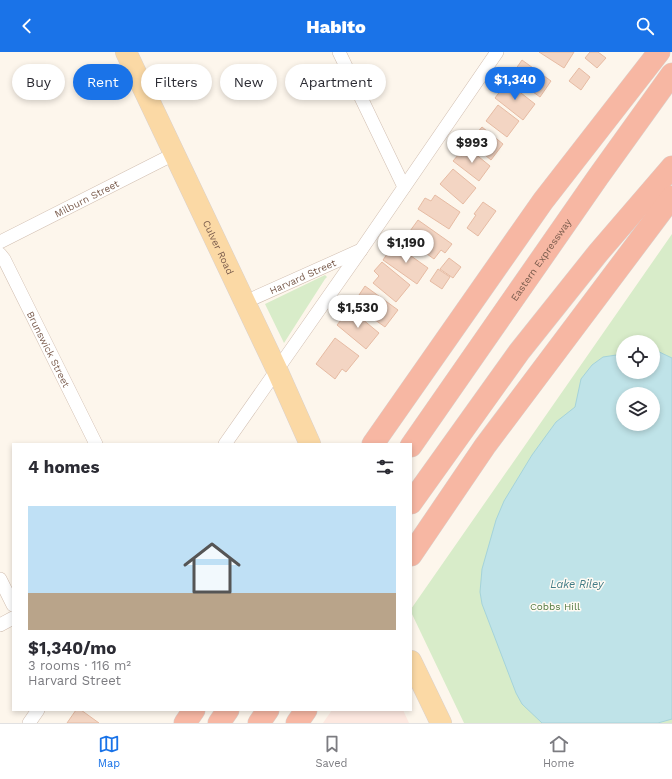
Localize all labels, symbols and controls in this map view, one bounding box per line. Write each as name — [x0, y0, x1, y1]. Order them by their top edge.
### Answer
icon: back — [16, 15, 38, 37]
icon: search — [634, 15, 656, 37]
text: Habito — [306, 16, 366, 37]
chip: Buy — [12, 64, 65, 100]
chip: Rent — [73, 64, 133, 100]
chip: Filters — [141, 64, 212, 100]
chip: New — [220, 64, 277, 100]
chip: Apartment — [285, 64, 386, 100]
pin: $1,340 — [482, 67, 548, 101]
text: $1,340 — [494, 72, 536, 87]
pin: $993 — [448, 130, 496, 164]
text: $993 — [456, 135, 488, 150]
street label: Milburn Street — [53, 177, 121, 220]
street label: Eastern Expressway — [509, 216, 574, 303]
street label: Culver Road — [201, 218, 236, 276]
pin: $1,190 — [373, 230, 439, 264]
text: $1,190 — [387, 235, 425, 250]
street label: Harvard Street — [268, 257, 338, 296]
pin: $1,530 — [325, 295, 391, 329]
text: $1,530 — [337, 300, 379, 315]
street label: Brunswick Street — [25, 309, 72, 390]
map controls — [616, 335, 660, 431]
button: locate — [616, 335, 660, 379]
button: layers — [616, 387, 660, 431]
icon: filters — [374, 456, 396, 478]
text: 4 homes — [28, 457, 99, 477]
icon: home — [176, 532, 248, 604]
water label: Lake Riley — [550, 578, 605, 591]
park label: Cobbs Hill — [530, 601, 580, 612]
text: $1,340/mo — [28, 638, 116, 658]
text: 3 rooms · 116 m² — [28, 658, 131, 673]
text: Harvard Street — [28, 673, 121, 688]
tab: Map — [98, 733, 120, 770]
tab: Saved — [316, 733, 347, 770]
tab: Home — [543, 733, 574, 770]

